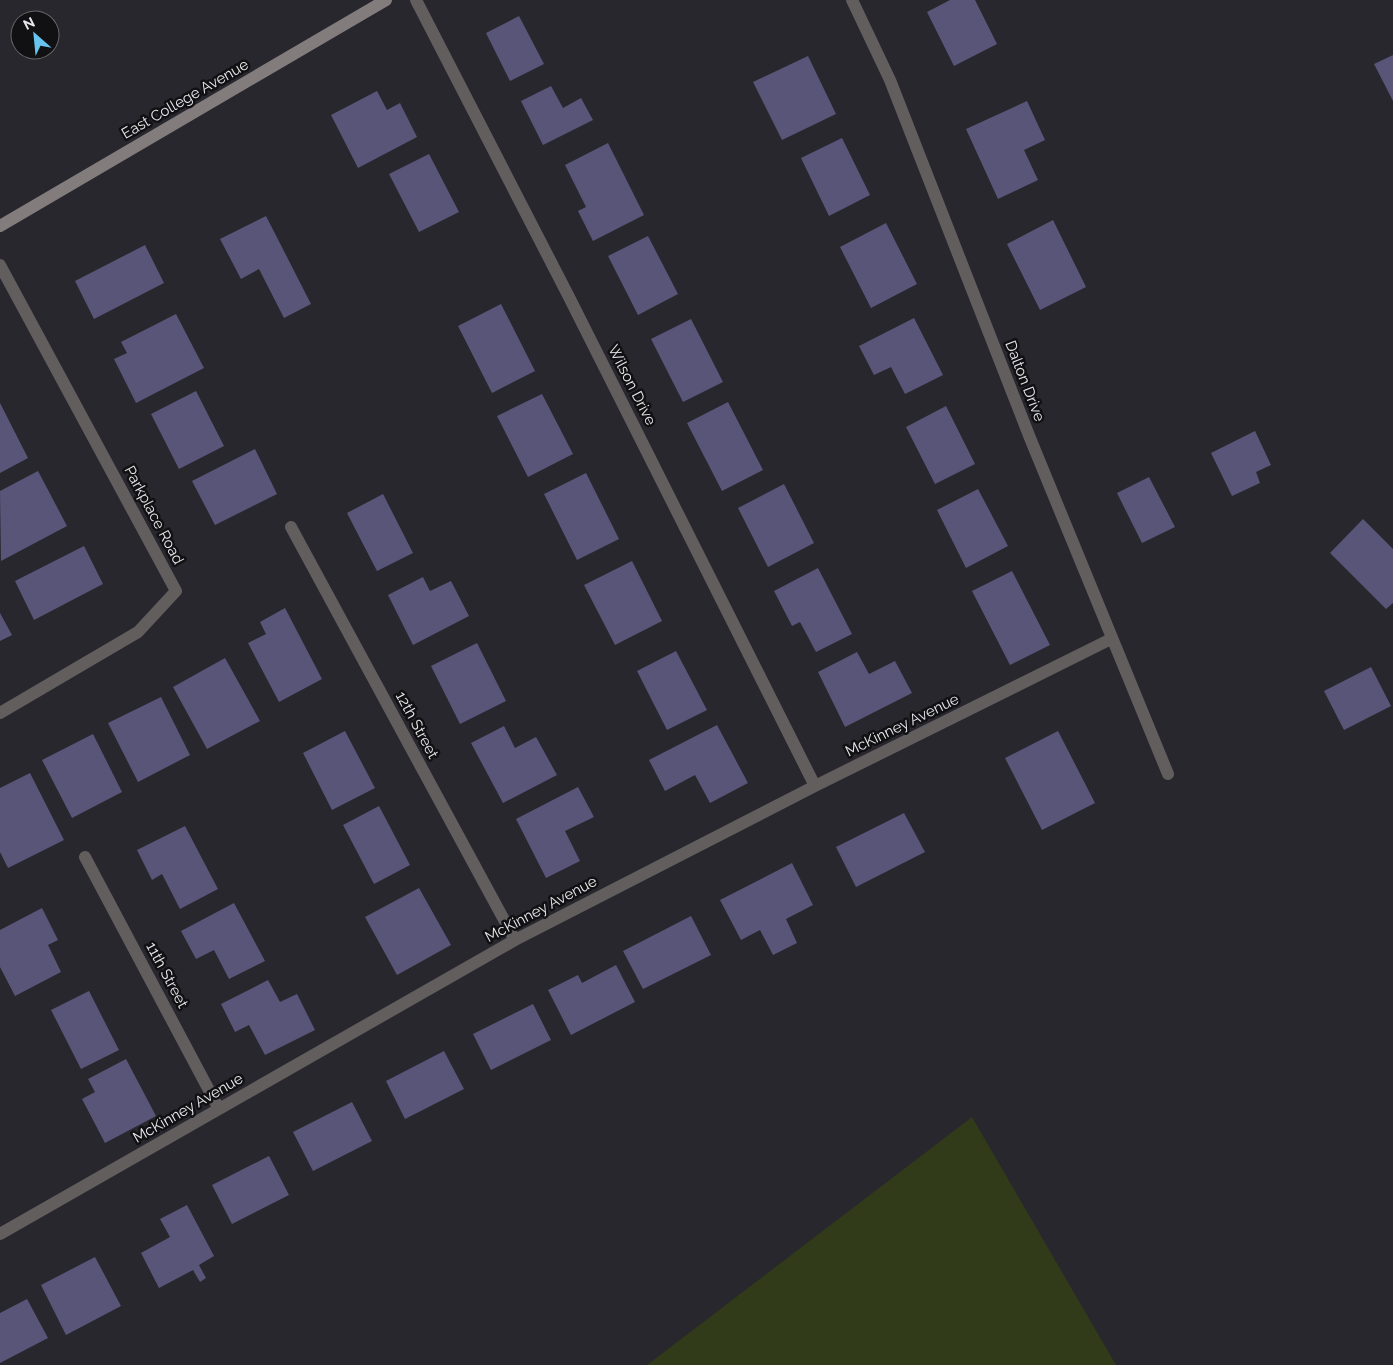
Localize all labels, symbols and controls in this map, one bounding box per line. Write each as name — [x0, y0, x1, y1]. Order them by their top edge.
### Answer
north arrow — [10, 10, 60, 60]
text: N — [21, 14, 37, 33]
street label: East College Avenue — [118, 55, 252, 143]
street label: Dalton Drive — [1001, 338, 1049, 424]
street label: Wilson Drive — [604, 342, 660, 428]
street label: Parkplace Road — [120, 463, 188, 567]
street label: 12th Street — [392, 688, 442, 762]
street label: McKinney Avenue — [842, 690, 962, 760]
street label: McKinney Avenue — [482, 872, 600, 946]
street label: 11th Street — [142, 939, 192, 1011]
street label: McKinney Avenue — [130, 1069, 246, 1147]

